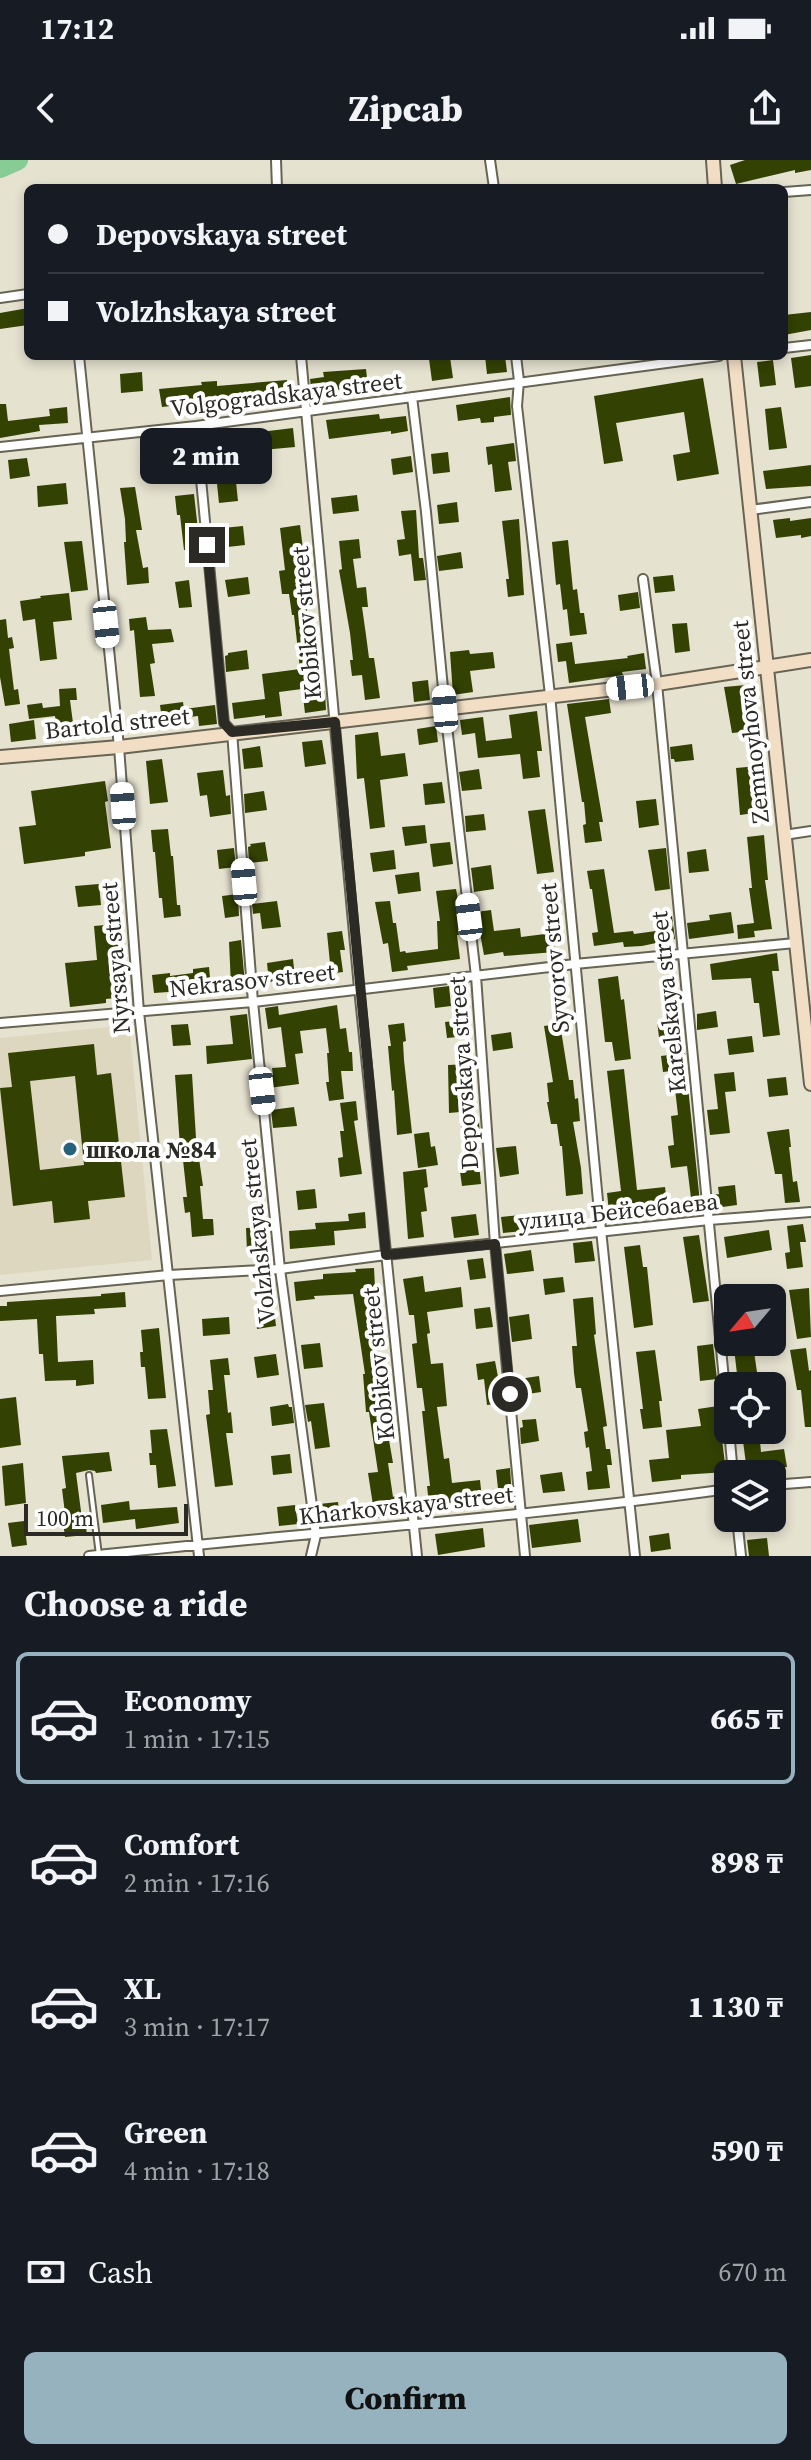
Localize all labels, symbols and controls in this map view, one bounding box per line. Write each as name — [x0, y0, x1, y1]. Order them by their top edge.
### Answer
text: 17:12 — [40, 8, 114, 49]
text: Zipcab — [348, 84, 463, 133]
icon: back — [24, 86, 68, 130]
icon: share — [743, 86, 787, 130]
text: Depovskaya street — [96, 214, 347, 255]
text: Volzhskaya street — [96, 291, 336, 332]
street label: Volgogradskaya street — [168, 363, 404, 425]
callout: 2 min — [141, 429, 273, 485]
text: 2 min — [172, 438, 240, 474]
route end — [189, 527, 225, 563]
street label: Kobikov street — [283, 545, 329, 701]
car — [92, 599, 120, 649]
street label: Zemnoyhova street — [723, 619, 777, 825]
car — [605, 673, 655, 701]
car — [431, 684, 459, 734]
street label: Bartold street — [43, 699, 191, 747]
car — [109, 781, 137, 831]
car — [230, 857, 258, 907]
street label: Nyrsaya street — [92, 881, 138, 1035]
street label: Syvorov street — [531, 881, 577, 1034]
car — [454, 892, 484, 942]
street label: Karelskaya street — [642, 909, 694, 1094]
street label: Nekrasov street — [168, 955, 337, 1005]
street label: Depovskaya street — [440, 975, 486, 1171]
car — [248, 1066, 276, 1116]
place label: школа №84 — [86, 1133, 217, 1166]
street label: Volzhskaya street — [231, 1137, 283, 1325]
marker: школа №84 — [61, 1140, 79, 1158]
street label: улица Бейсебаева — [516, 1184, 721, 1238]
north arrow — [714, 1284, 786, 1356]
map controls — [714, 1284, 786, 1532]
street label: Kobikov street — [354, 1286, 402, 1442]
button: locate — [714, 1372, 786, 1444]
route start — [492, 1376, 528, 1412]
button: layers — [714, 1460, 786, 1532]
street label: Kharkovskaya street — [297, 1477, 515, 1533]
scale bar — [24, 1500, 188, 1536]
text: 100 m — [36, 1503, 94, 1533]
text: Choose a ride — [24, 1579, 247, 1628]
text: Economy — [124, 1680, 252, 1721]
icon: car — [28, 1682, 100, 1754]
text: 665 ₸ — [711, 1698, 783, 1739]
text: 1 min · 17:15 — [124, 1721, 270, 1757]
text: Comfort — [124, 1824, 239, 1865]
icon: car — [28, 1826, 100, 1898]
text: 898 ₸ — [711, 1842, 783, 1883]
text: 2 min · 17:16 — [124, 1865, 270, 1901]
text: XL — [124, 1968, 161, 2009]
icon: car — [28, 1970, 100, 2042]
text: 1 130 ₸ — [688, 1986, 783, 2027]
text: 3 min · 17:17 — [124, 2009, 270, 2045]
text: Green — [124, 2112, 207, 2153]
icon: car — [28, 2114, 100, 2186]
text: 590 ₸ — [711, 2130, 783, 2171]
text: 4 min · 17:18 — [124, 2153, 270, 2189]
icon: cash — [24, 2250, 68, 2294]
text: Cash — [88, 2252, 153, 2293]
text: 670 m — [719, 2254, 787, 2290]
button: Confirm — [24, 2352, 787, 2444]

